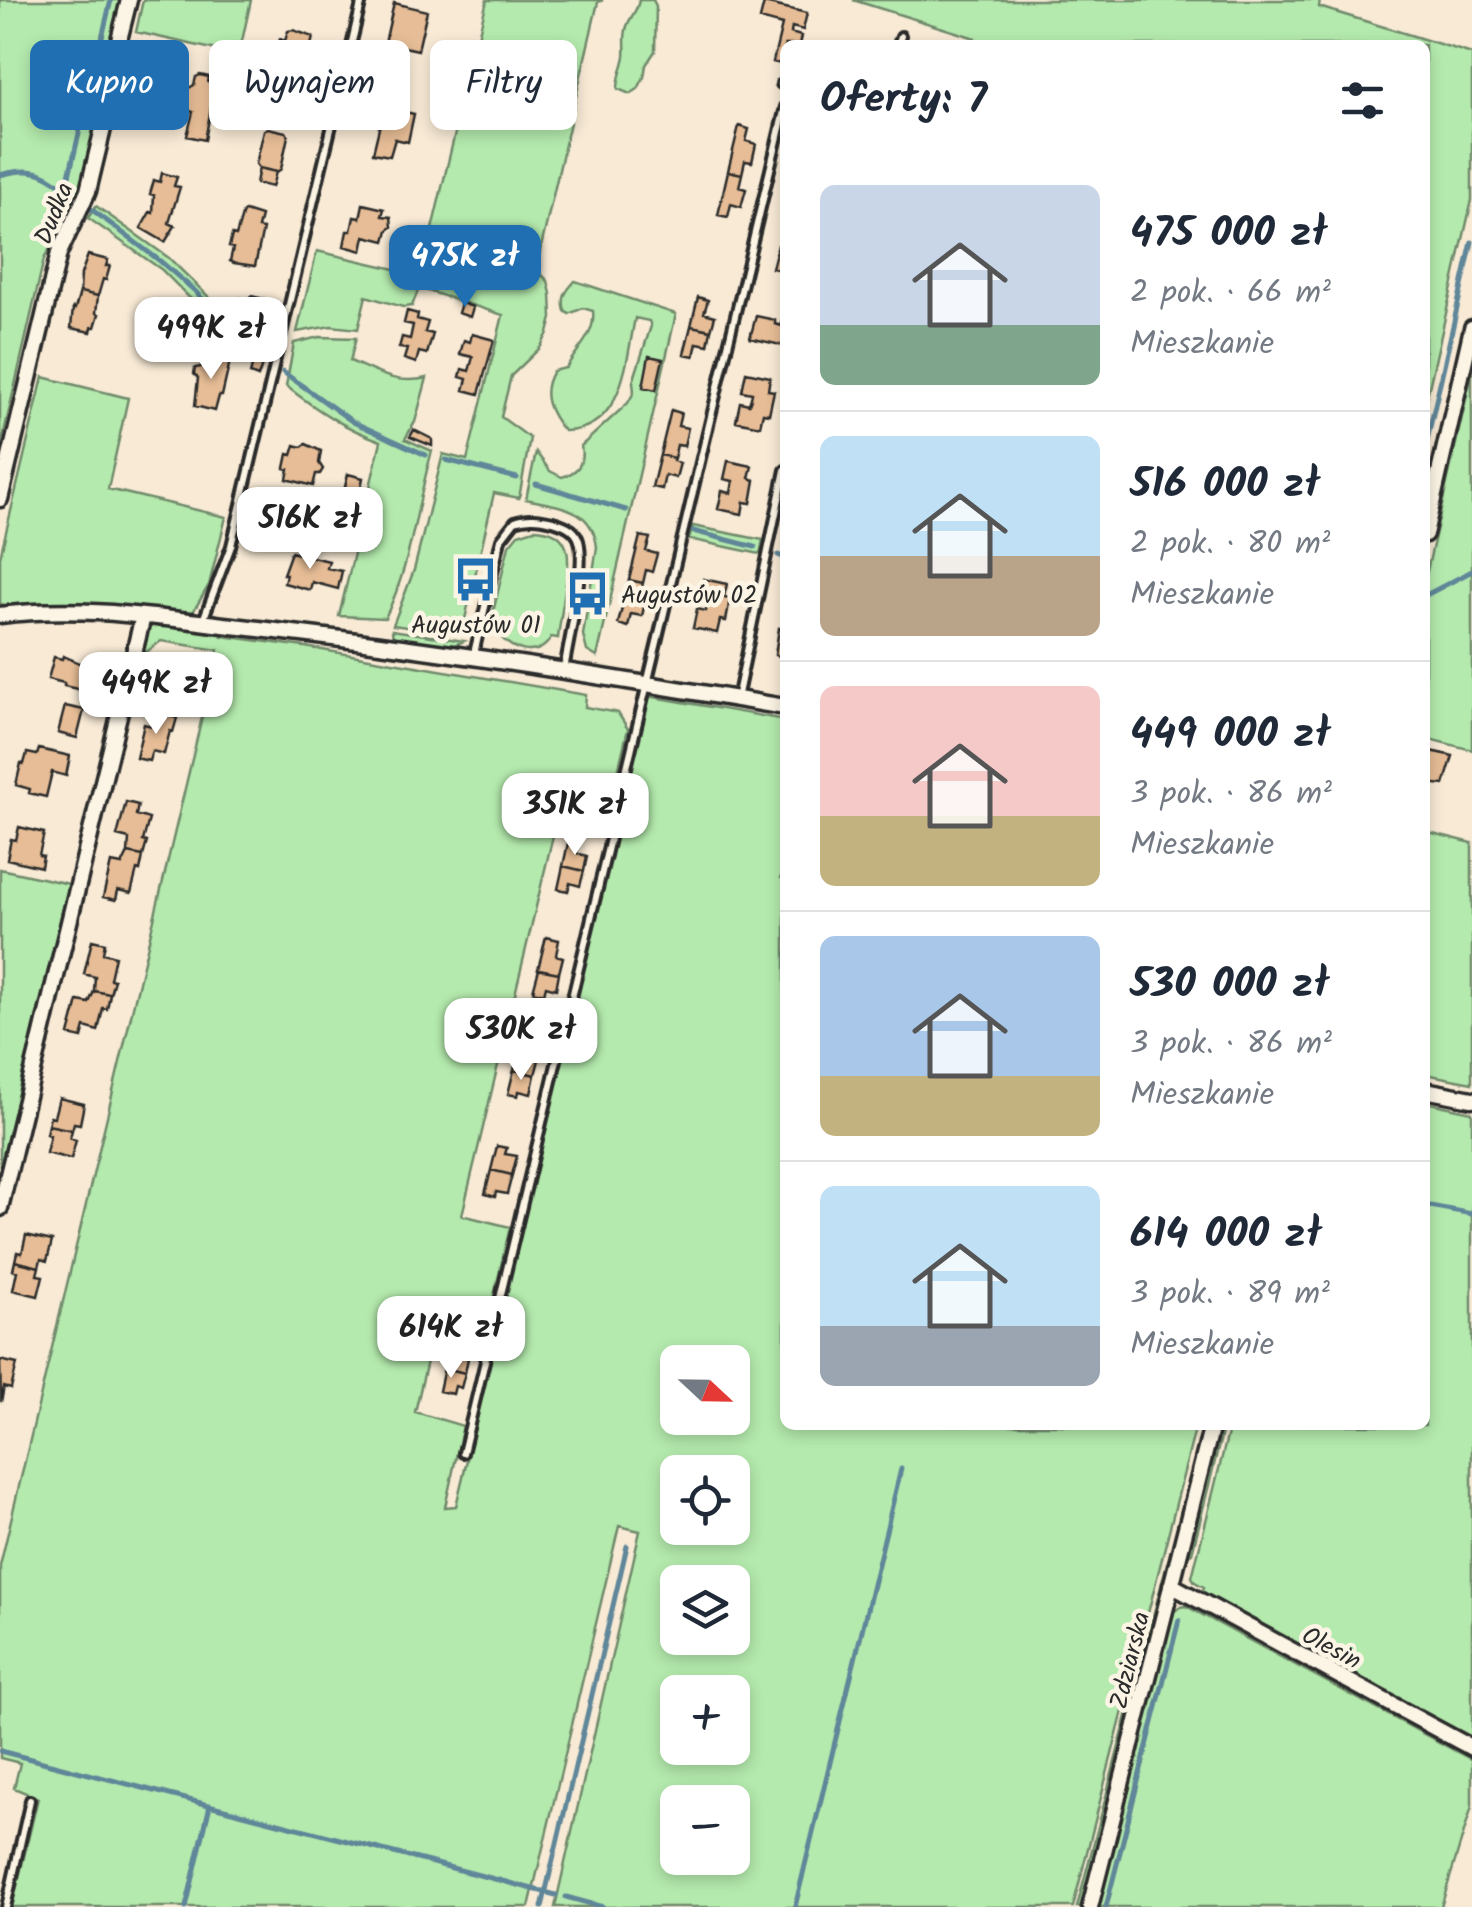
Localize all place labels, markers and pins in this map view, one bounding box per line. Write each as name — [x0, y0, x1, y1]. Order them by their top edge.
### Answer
pin: 475K zł — [373, 225, 557, 310]
pin: 499K zł — [119, 297, 303, 382]
pin: 516K zł — [218, 487, 402, 572]
bus stop icon: Augustów 01 — [452, 556, 500, 604]
bus stop icon: Augustów 02 — [564, 570, 612, 618]
place label: Augustów 02 — [621, 576, 758, 616]
place label: Augustów 01 — [411, 606, 541, 646]
pin: 449K zł — [64, 652, 248, 737]
pin: 351K zł — [483, 773, 667, 858]
pin: 530K zł — [429, 998, 613, 1083]
pin: 614K zł — [359, 1296, 543, 1381]

